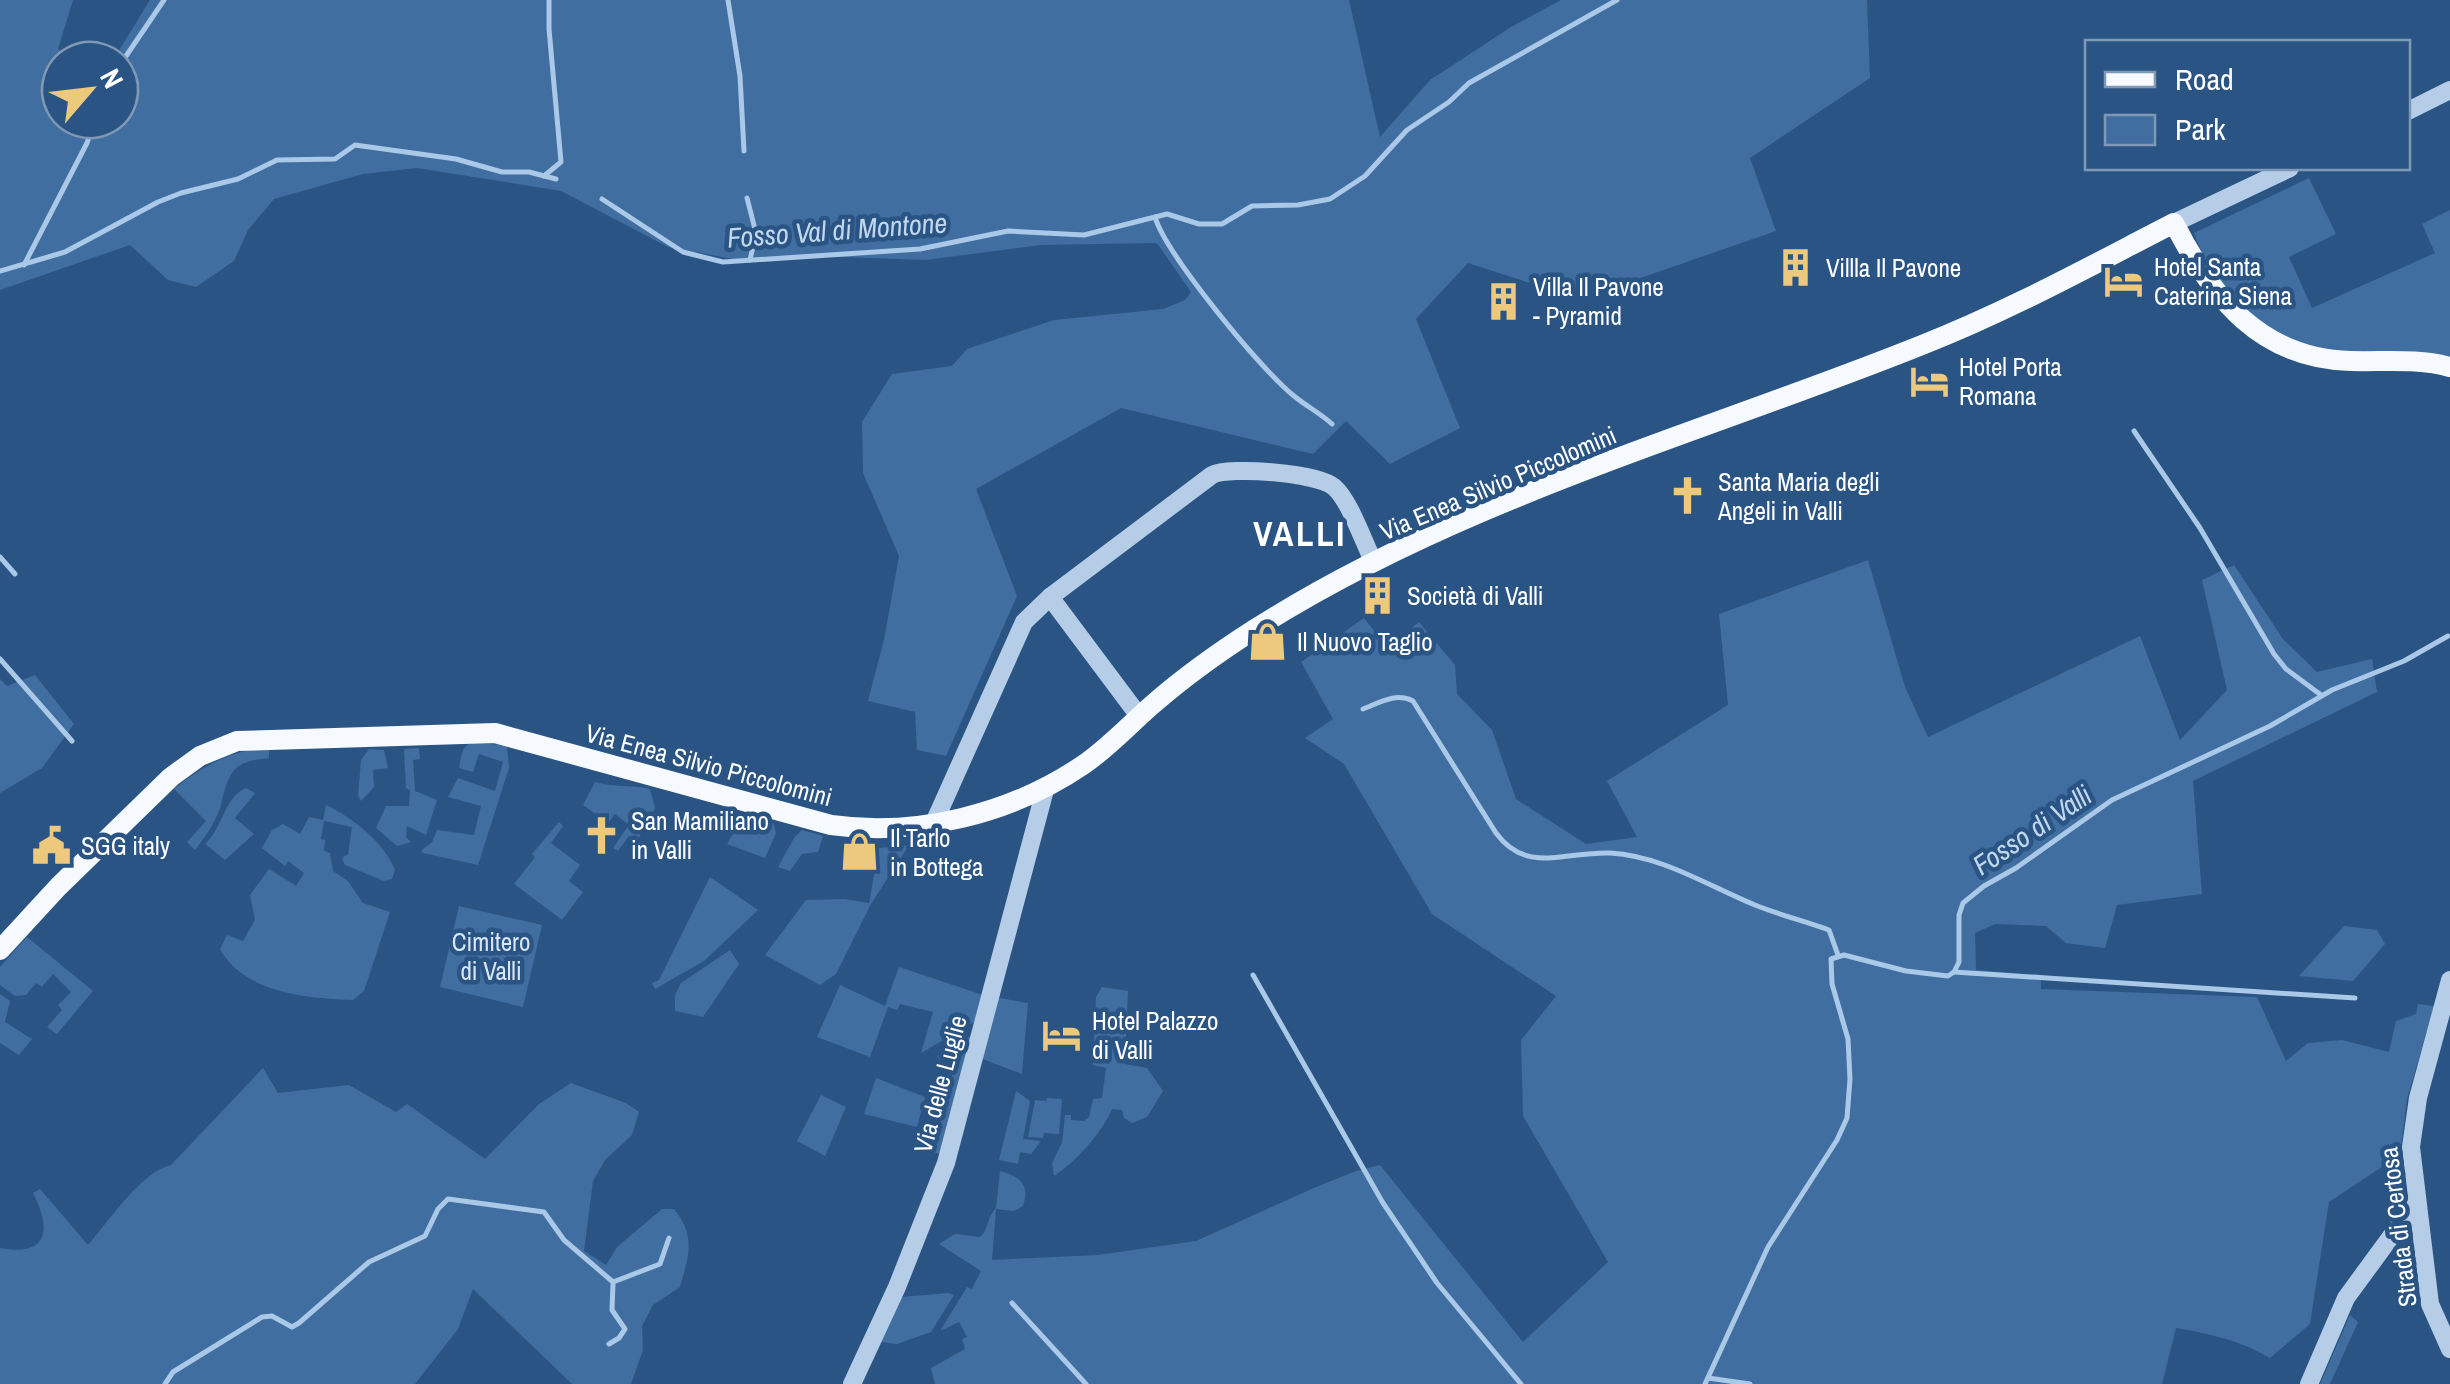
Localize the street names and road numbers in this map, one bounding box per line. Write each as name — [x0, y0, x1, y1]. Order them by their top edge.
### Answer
street label: Via Enea Silvio Piccolomini — [1375, 418, 1621, 548]
street label: Via Enea Silvio Piccolomini — [582, 716, 836, 814]
street label: Via delle Luglie — [905, 1012, 975, 1156]
street label: Strada di Certosa — [2371, 1145, 2425, 1309]

